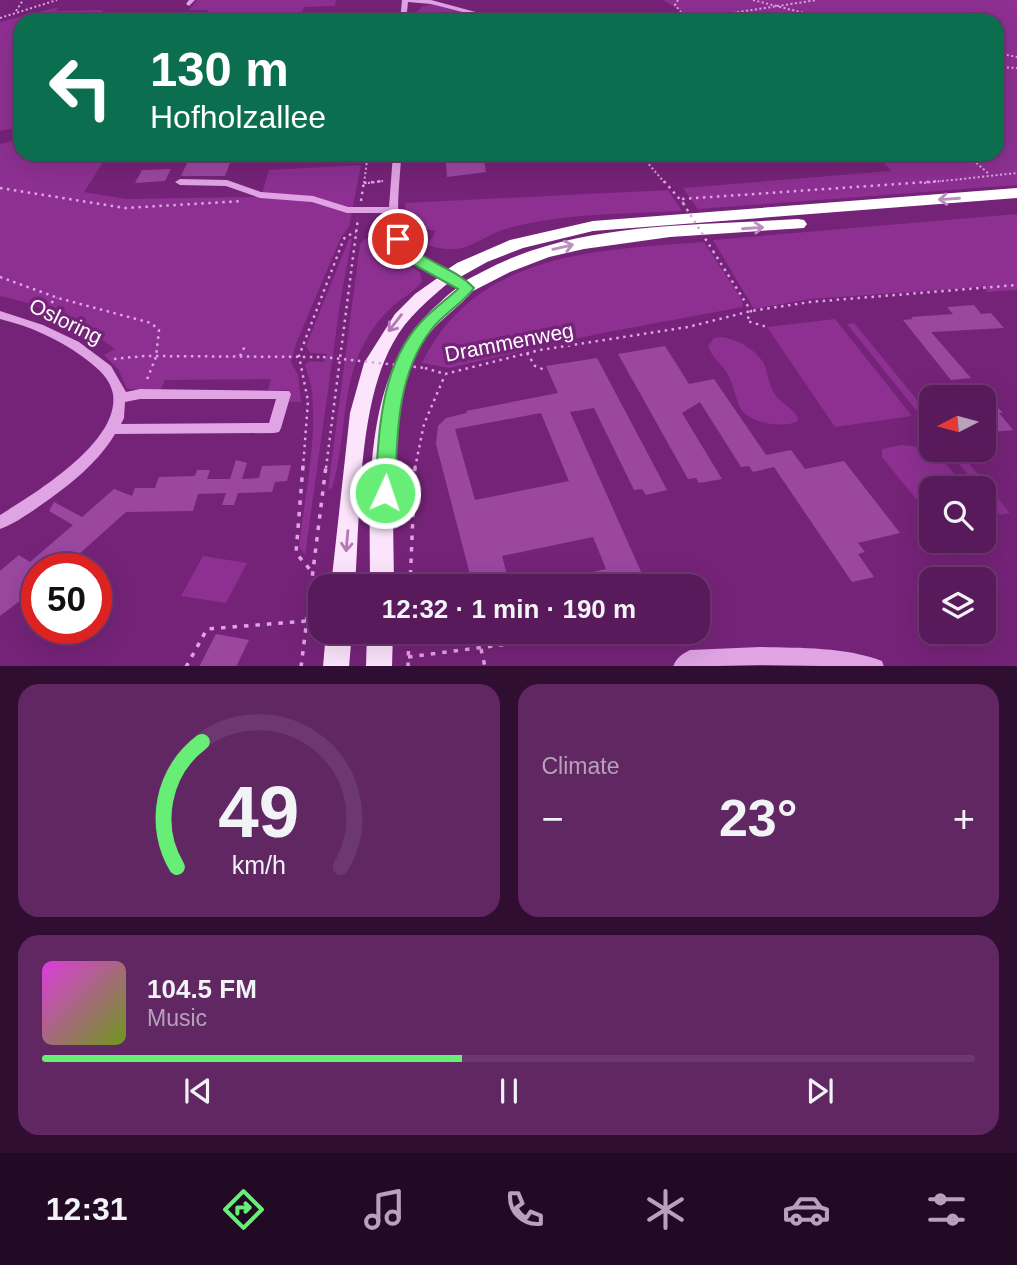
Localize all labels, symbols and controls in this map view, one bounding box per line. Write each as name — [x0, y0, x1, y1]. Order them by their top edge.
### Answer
icon: left — [35, 42, 126, 133]
text: 130 m — [150, 42, 289, 96]
text: Hofholzallee — [150, 99, 326, 135]
one-way arrow — [938, 192, 961, 205]
pin — [368, 209, 428, 269]
icon: arrive — [379, 220, 417, 258]
one-way arrow — [741, 221, 763, 234]
one-way arrow — [552, 240, 574, 253]
street label: Osloring — [26, 294, 106, 348]
one-way arrow — [388, 313, 403, 332]
street label: Drammenweg — [443, 318, 575, 366]
north arrow — [919, 385, 996, 462]
map controls — [919, 385, 996, 644]
position arrow — [348, 456, 422, 530]
button: search — [919, 476, 996, 553]
one-way arrow — [340, 529, 353, 552]
speed limit sign: 50 — [21, 553, 112, 644]
button: layers — [919, 567, 996, 644]
text: 12:32 · 1 min · 190 m — [382, 594, 636, 624]
text: Climate — [542, 753, 619, 779]
text: 49 — [218, 771, 299, 852]
text: 23° — [719, 789, 798, 847]
text: − — [542, 798, 564, 840]
text: + — [953, 798, 975, 840]
text: km/h — [232, 850, 286, 878]
text: 104.5 FM — [147, 974, 257, 1004]
text: Music — [147, 1005, 207, 1031]
icon: previous — [179, 1072, 217, 1110]
icon: pause — [490, 1072, 528, 1110]
icon: next — [801, 1072, 839, 1110]
icon: directions — [219, 1185, 268, 1234]
icon: music — [360, 1185, 409, 1234]
icon: phone — [500, 1185, 549, 1234]
icon: climate — [641, 1185, 690, 1234]
icon: car — [782, 1185, 831, 1234]
icon: filters — [922, 1185, 971, 1234]
text: 12:31 — [46, 1191, 128, 1227]

